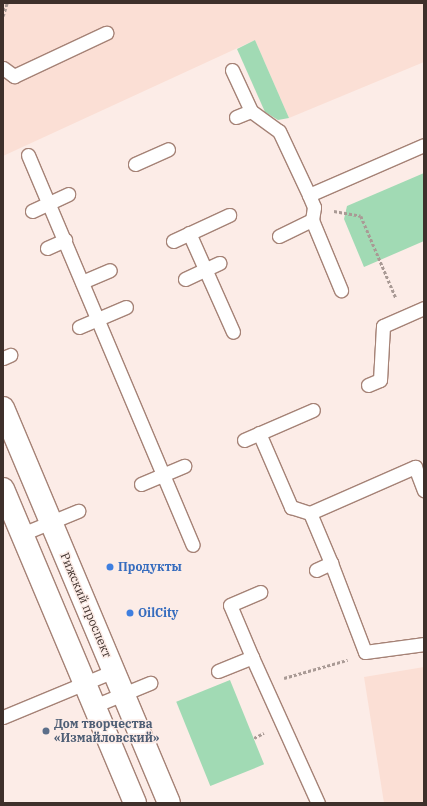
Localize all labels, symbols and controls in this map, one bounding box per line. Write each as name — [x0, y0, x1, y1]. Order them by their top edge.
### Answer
street label: Рижский проспект — [57, 550, 115, 660]
place label: Продукты — [118, 560, 182, 574]
marker: Продукты — [105, 562, 115, 572]
place label: OilCity — [138, 606, 178, 620]
marker: OilCity — [125, 608, 135, 618]
place label: Дом творчества «Измайловский» — [54, 717, 159, 745]
marker: Дом творчества «Измайловский» — [41, 726, 51, 736]

